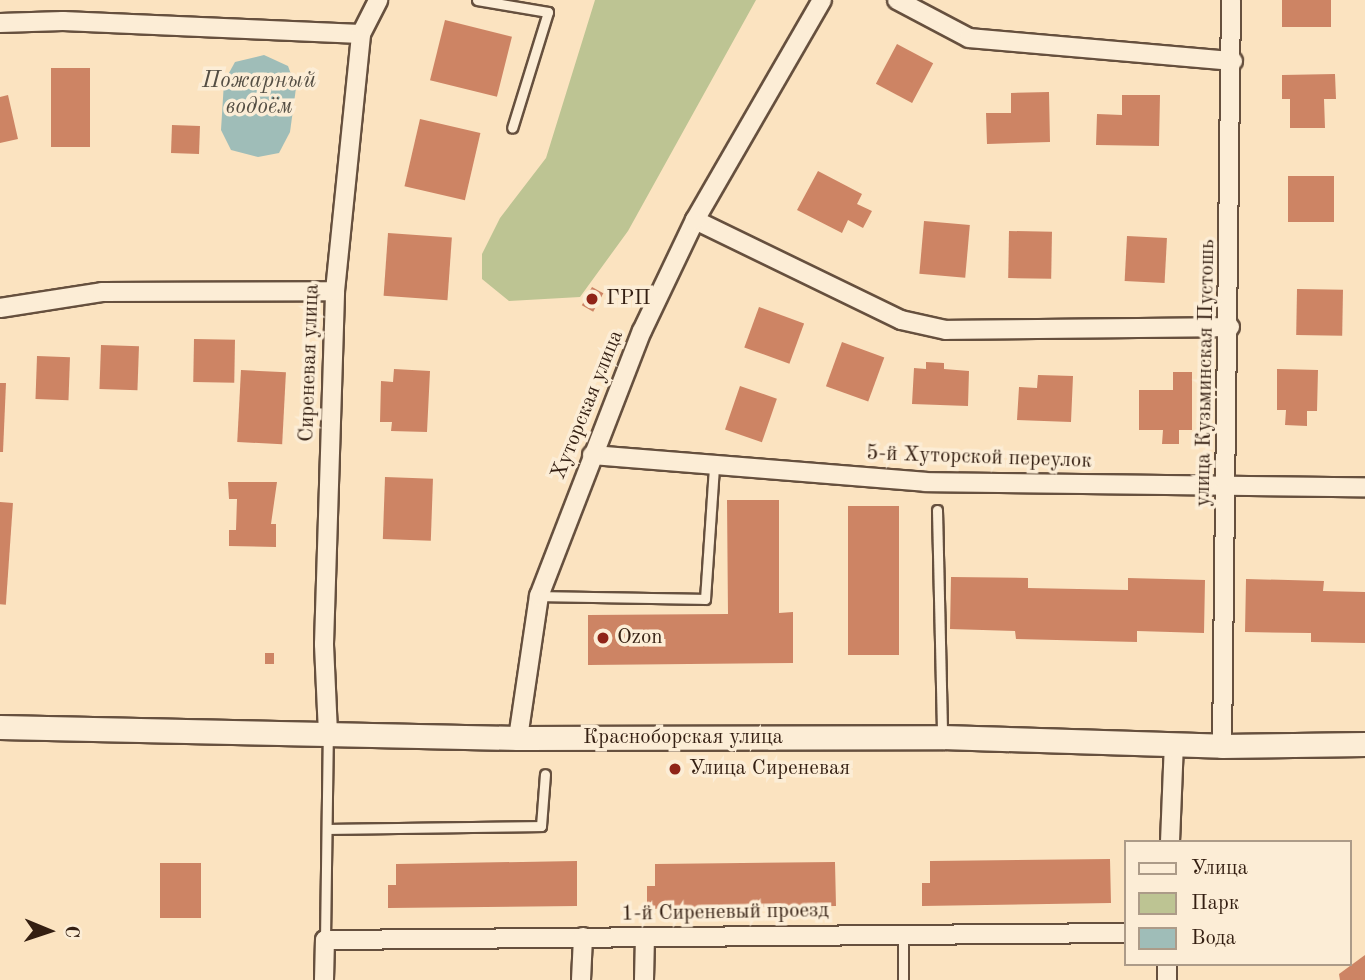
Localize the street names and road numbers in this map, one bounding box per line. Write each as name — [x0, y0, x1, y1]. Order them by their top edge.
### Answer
street label: улица Кузьминская Пустошь — [1191, 239, 1221, 507]
street label: Сиреневая улица — [295, 284, 325, 442]
street label: Хуторская улица — [547, 327, 629, 483]
street label: 5-й Хуторской переулок — [866, 441, 1092, 475]
street label: Красноборская улица — [583, 725, 783, 751]
street label: 1-й Сиреневый проезд — [621, 899, 829, 927]

